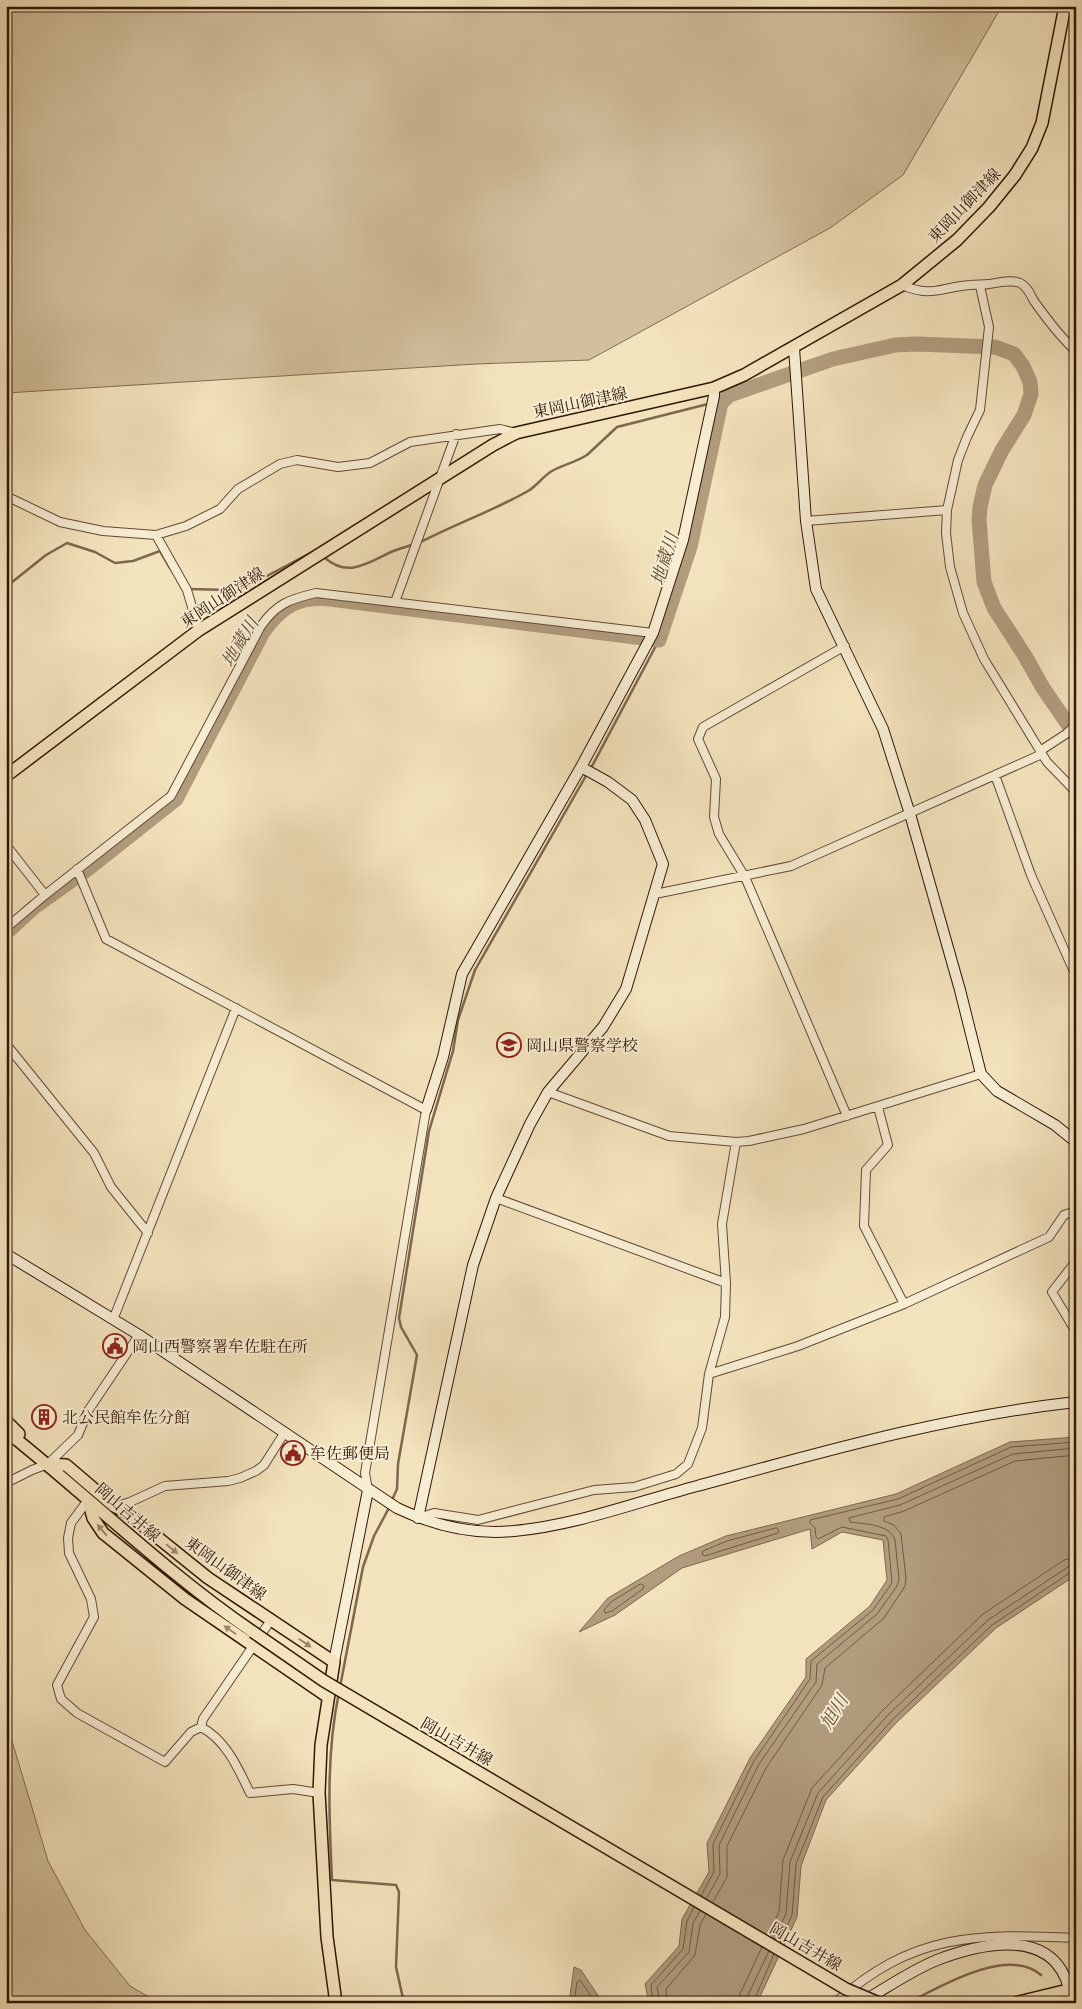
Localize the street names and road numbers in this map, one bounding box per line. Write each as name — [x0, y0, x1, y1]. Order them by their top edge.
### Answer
street label: 東岡山御津線 — [923, 164, 1006, 248]
street label: 東岡山御津線 — [531, 382, 629, 424]
street label: 東岡山御津線 — [176, 562, 269, 633]
street label: 岡山吉井線 — [90, 1478, 165, 1547]
street label: 東岡山御津線 — [180, 1532, 271, 1606]
street label: 岡山吉井線 — [416, 1712, 497, 1771]
street label: 岡山吉井線 — [765, 1917, 846, 1976]

